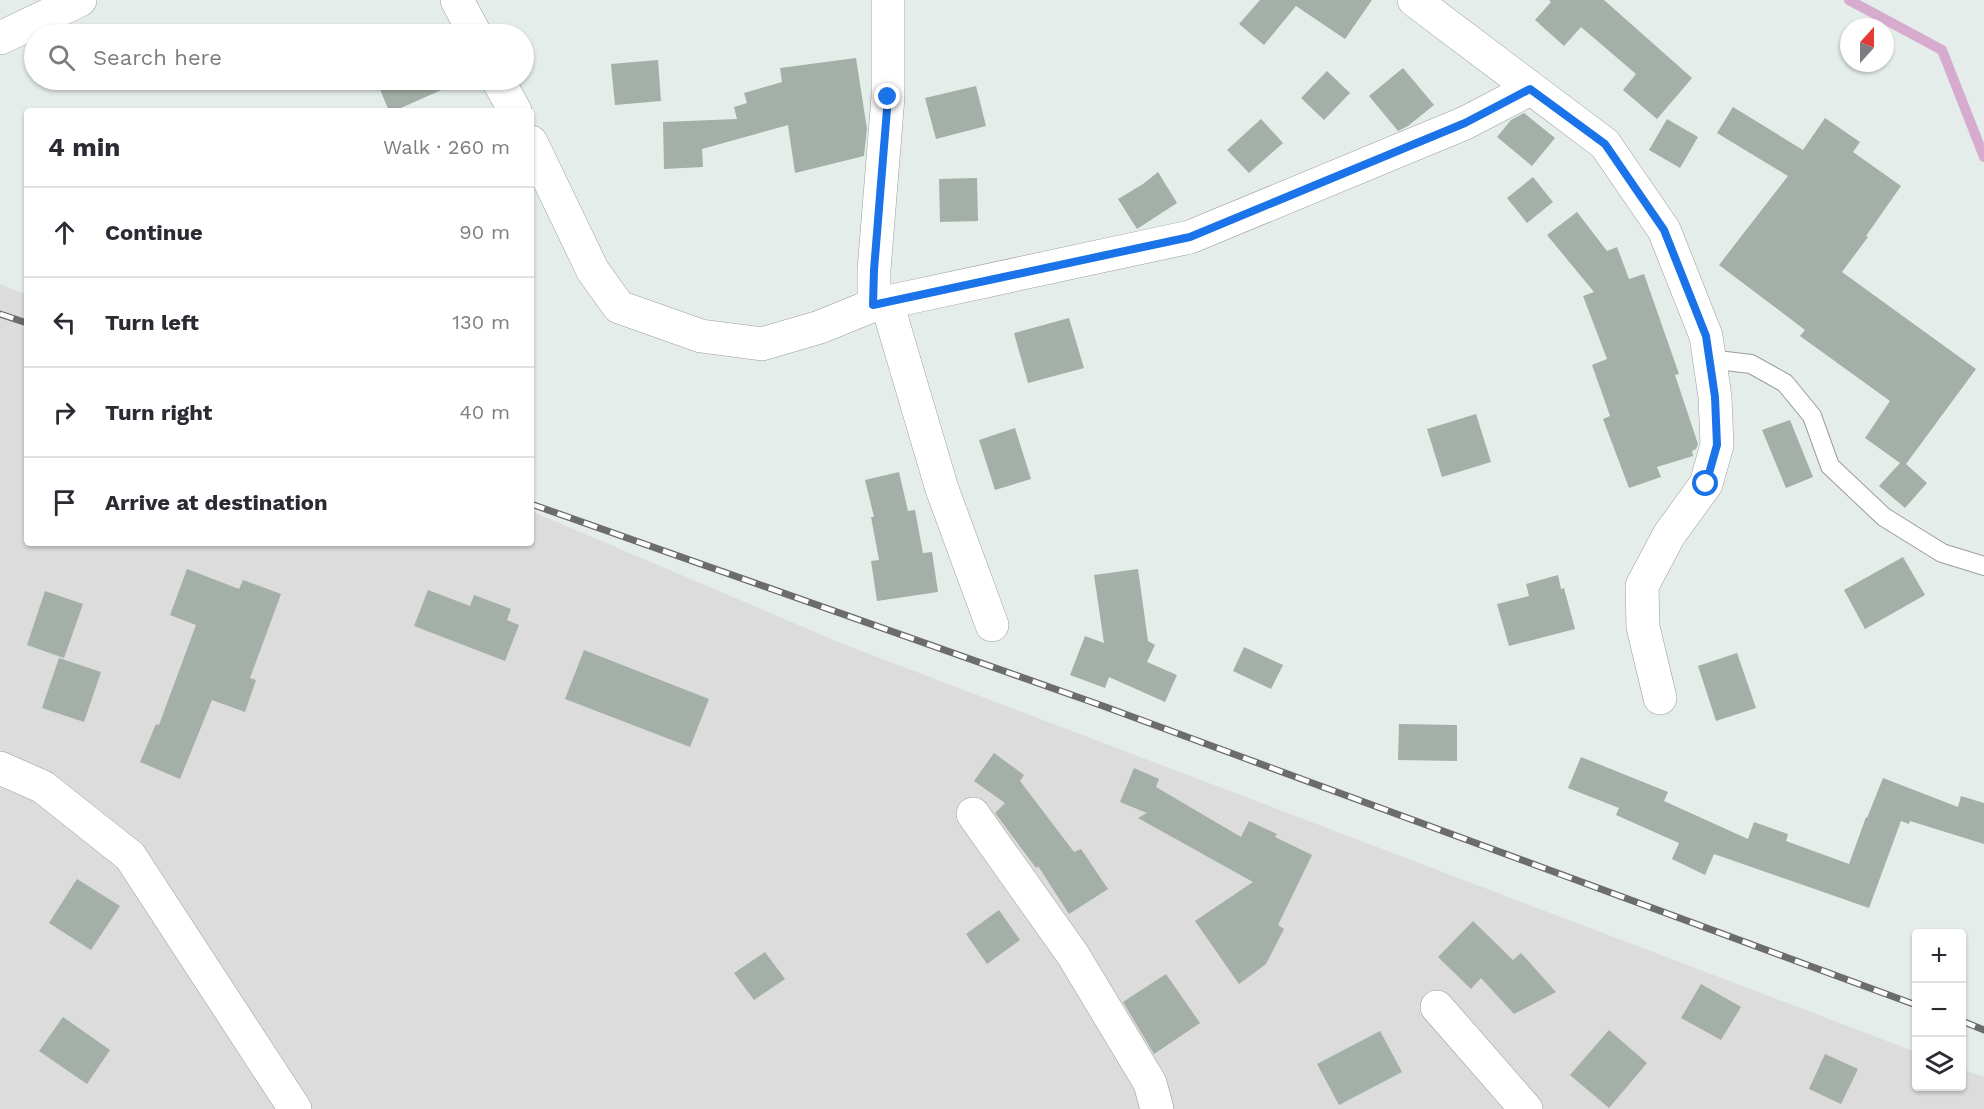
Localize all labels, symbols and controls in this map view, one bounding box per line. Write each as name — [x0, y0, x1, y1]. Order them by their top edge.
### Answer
north arrow — [1840, 18, 1894, 72]
search box — [24, 24, 534, 90]
icon: search — [45, 41, 78, 74]
text: Search here — [93, 45, 222, 70]
route end — [874, 83, 900, 109]
text: 4 min — [48, 132, 120, 162]
text: Walk · 260 m — [383, 135, 510, 159]
icon: ahead — [48, 216, 81, 249]
text: Continue — [105, 220, 203, 245]
text: 90 m — [459, 220, 510, 244]
icon: left — [48, 306, 81, 339]
text: Turn left — [105, 310, 199, 335]
text: 130 m — [452, 310, 510, 334]
icon: right — [48, 396, 81, 429]
text: Turn right — [105, 400, 212, 425]
text: 40 m — [459, 400, 510, 424]
route start — [1692, 470, 1718, 496]
icon: arrive — [48, 486, 81, 519]
text: Arrive at destination — [105, 490, 328, 515]
map controls — [1912, 929, 1966, 1091]
button: + — [1912, 929, 1966, 983]
button: − — [1912, 983, 1966, 1037]
button: layers — [1912, 1037, 1966, 1091]

